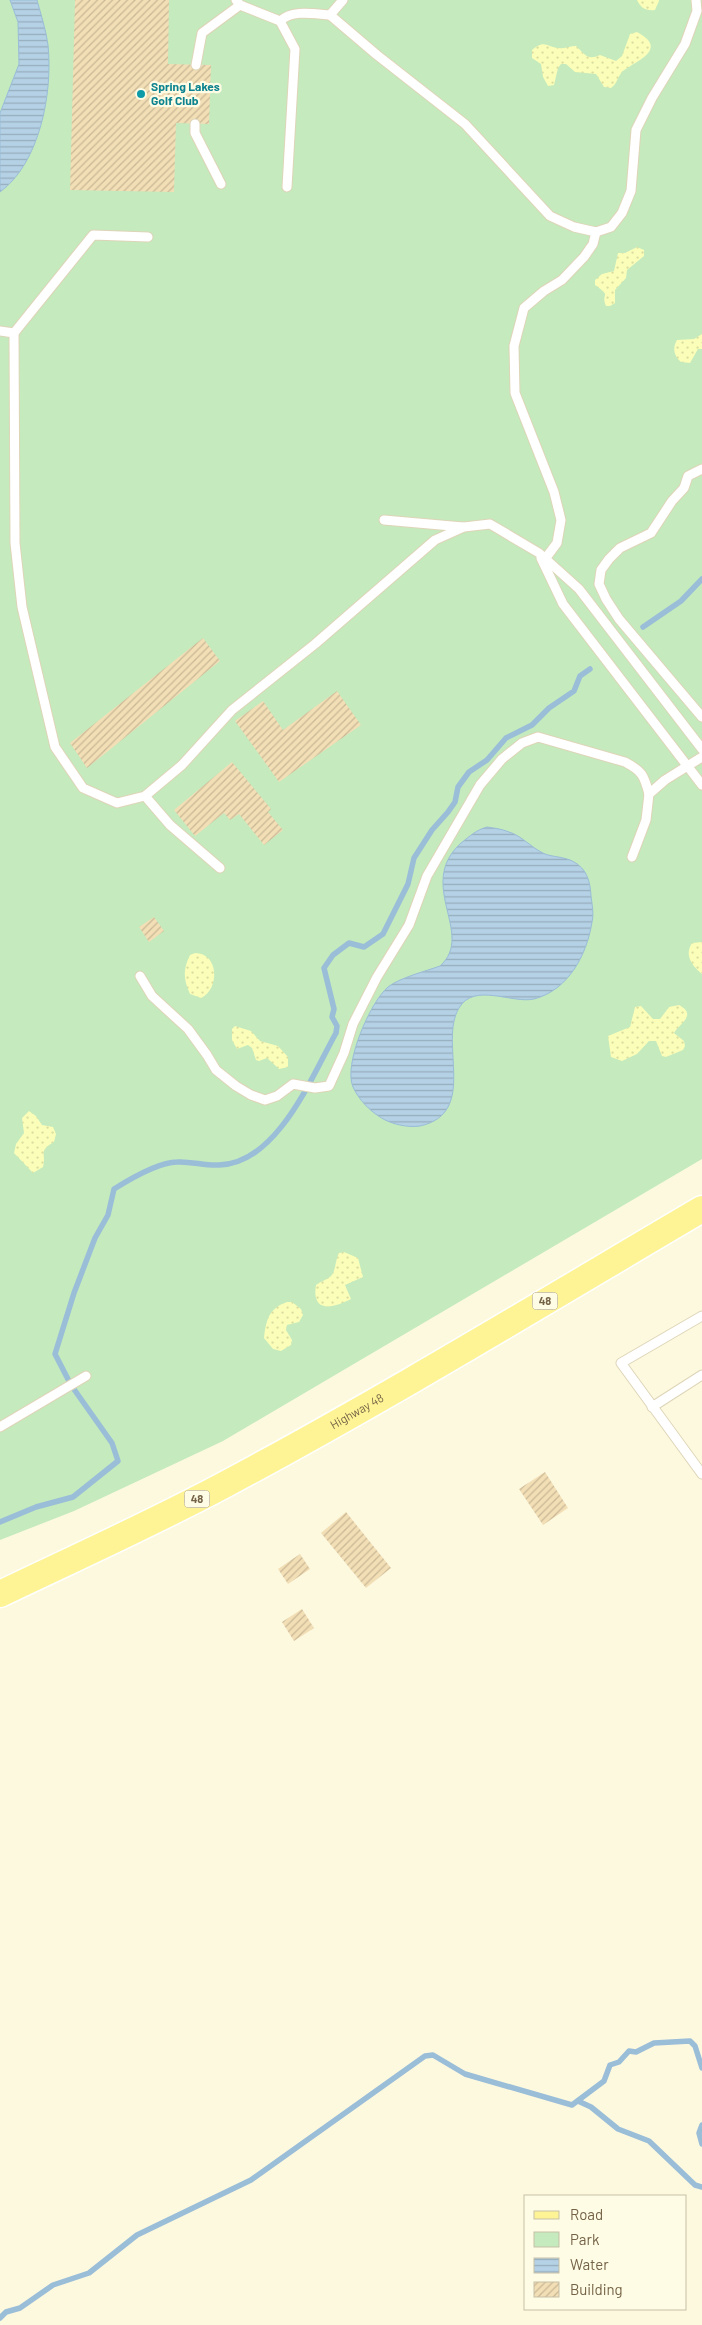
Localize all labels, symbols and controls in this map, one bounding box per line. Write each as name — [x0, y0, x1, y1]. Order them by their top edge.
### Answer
place label: Spring Lakes Golf Club — [151, 79, 220, 107]
marker: Spring Lakes Golf Club — [135, 88, 147, 100]
road number: 48 — [532, 1292, 558, 1310]
street label: Highway 48 — [327, 1390, 386, 1431]
road number: 48 — [184, 1490, 210, 1508]
legend — [524, 2195, 687, 2310]
text: Road — [570, 2205, 603, 2223]
text: Park — [570, 2230, 600, 2248]
text: Water — [570, 2255, 609, 2273]
text: Building — [570, 2280, 623, 2298]

